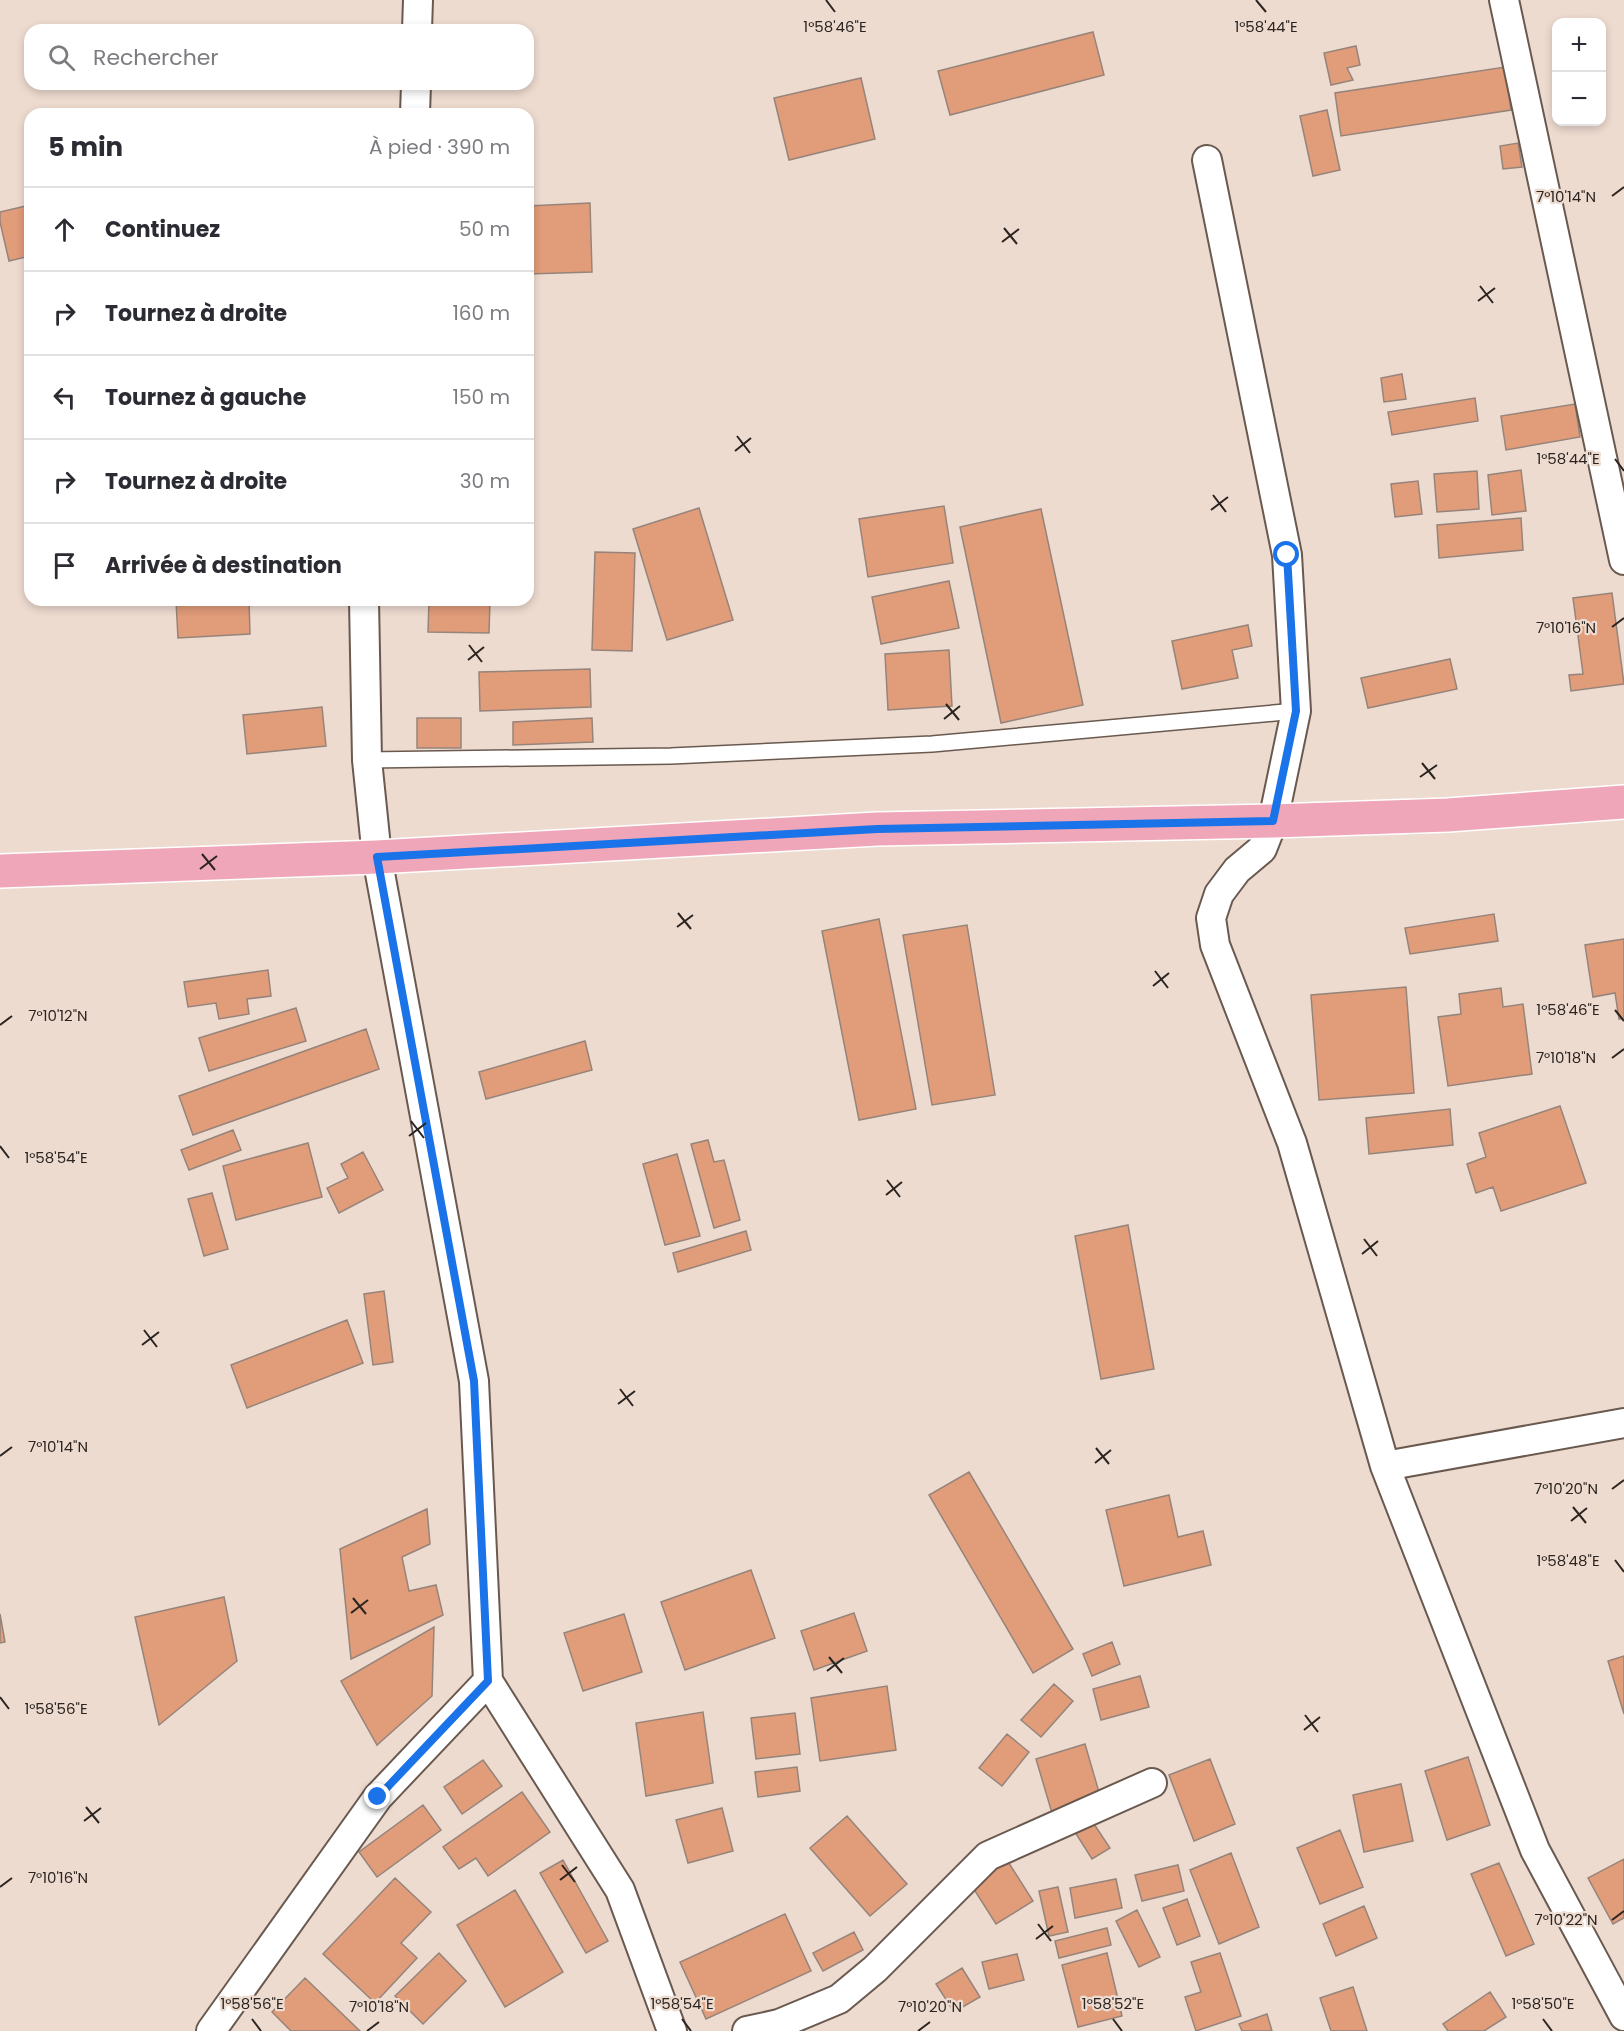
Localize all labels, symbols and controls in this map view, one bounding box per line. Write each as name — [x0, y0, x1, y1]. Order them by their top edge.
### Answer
text: 1°58'46"E — [803, 16, 867, 37]
text: 1°58'44"E — [1234, 16, 1298, 37]
map controls — [1552, 18, 1606, 126]
button: + — [1552, 18, 1606, 72]
search box — [24, 24, 534, 90]
icon: search — [45, 41, 78, 74]
text: Rechercher — [93, 42, 219, 73]
button: − — [1552, 72, 1606, 126]
text: 5 min — [48, 129, 123, 165]
text: À pied · 390 m — [369, 133, 510, 161]
text: 7°10'14"N — [1536, 186, 1596, 207]
icon: ahead — [48, 213, 81, 246]
text: Continuez — [105, 214, 220, 245]
text: 50 m — [459, 215, 510, 243]
icon: right — [48, 297, 81, 330]
text: Tournez à droite — [105, 298, 287, 329]
text: 160 m — [452, 299, 510, 327]
icon: left — [48, 381, 81, 414]
text: Tournez à gauche — [105, 382, 306, 413]
text: 150 m — [453, 383, 510, 411]
text: 1°58'44"E — [1536, 448, 1600, 469]
icon: right — [48, 465, 81, 498]
text: Tournez à droite — [105, 466, 287, 497]
text: 30 m — [460, 467, 510, 495]
route start — [1273, 541, 1299, 567]
icon: arrive — [48, 549, 81, 582]
text: Arrivée à destination — [105, 550, 342, 581]
text: 7°10'16"N — [1536, 617, 1596, 638]
text: 1°58'46"E — [1536, 999, 1600, 1020]
text: 7°10'12"N — [28, 1005, 88, 1026]
text: 7°10'18"N — [1536, 1047, 1596, 1068]
text: 1°58'54"E — [24, 1147, 88, 1168]
text: 7°10'14"N — [28, 1436, 88, 1457]
text: 7°10'20"N — [1534, 1478, 1598, 1499]
text: 1°58'48"E — [1536, 1550, 1600, 1571]
text: 1°58'56"E — [24, 1698, 88, 1719]
route end — [364, 1783, 390, 1809]
text: 7°10'16"N — [28, 1867, 88, 1888]
text: 7°10'22"N — [1534, 1909, 1598, 1930]
text: 1°58'56"E — [220, 1993, 284, 2014]
text: 1°58'54"E — [650, 1993, 714, 2014]
text: 1°58'52"E — [1082, 1993, 1144, 2014]
text: 1°58'50"E — [1511, 1993, 1575, 2014]
text: 7°10'18"N — [349, 1996, 409, 2017]
text: 7°10'20"N — [898, 1996, 962, 2017]

